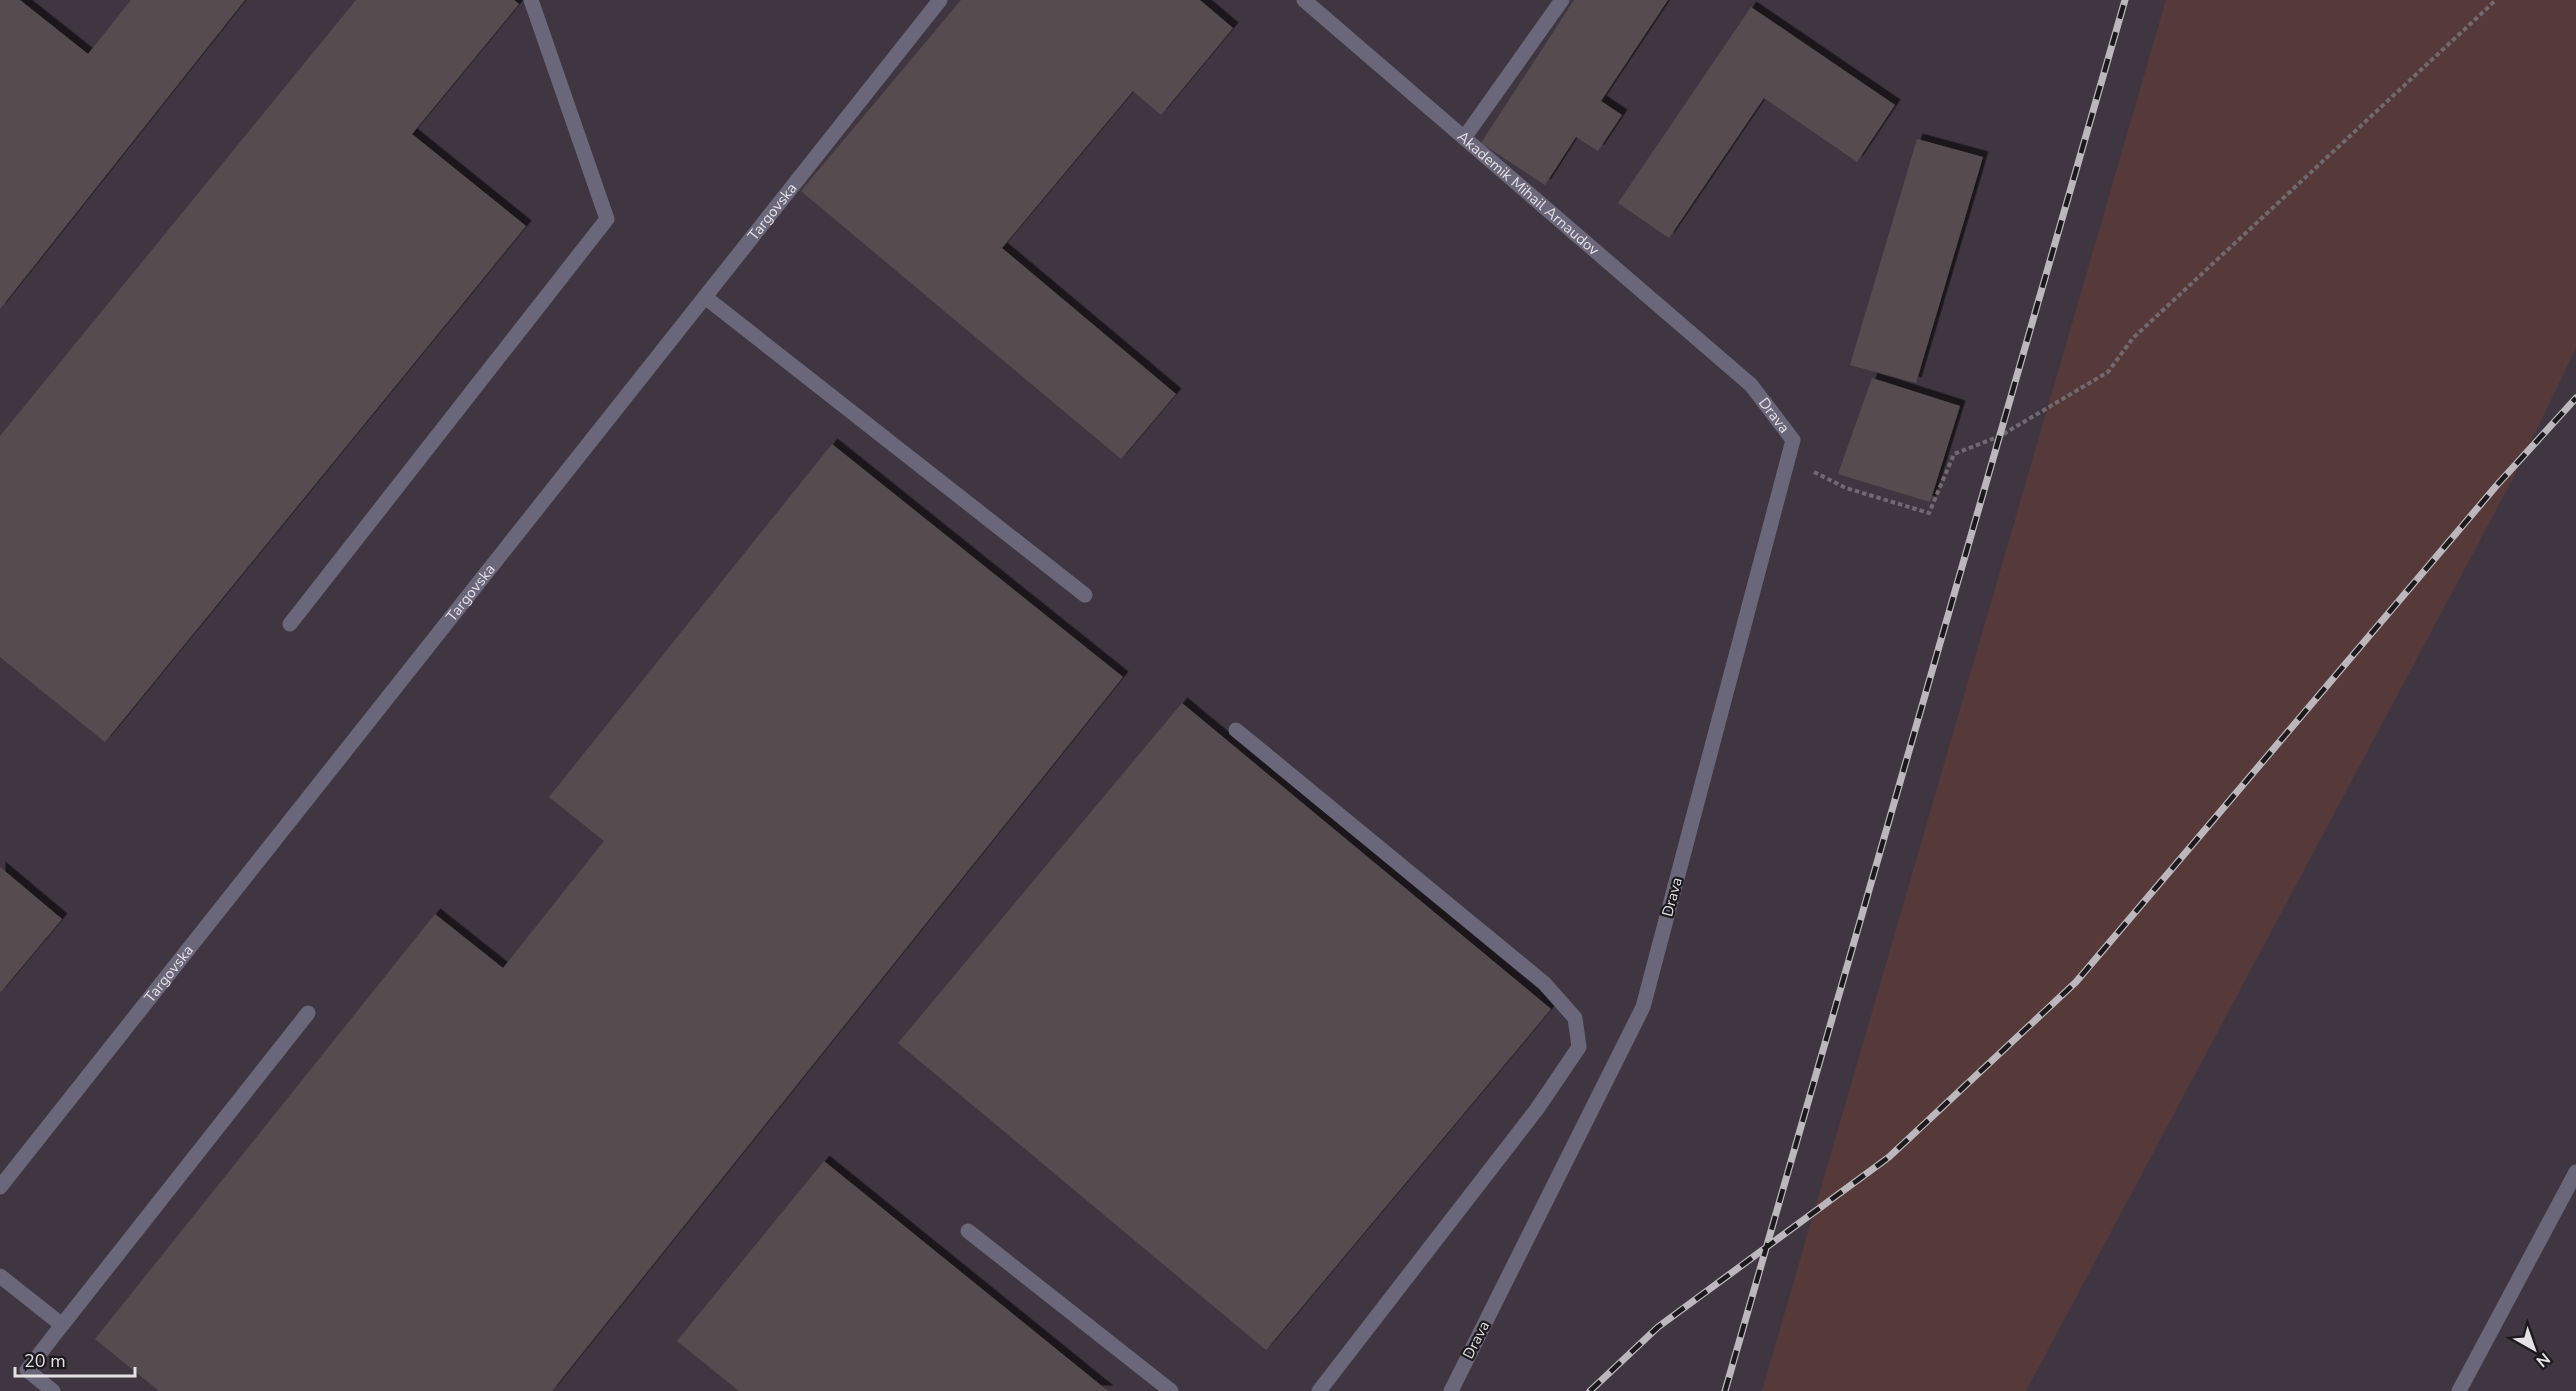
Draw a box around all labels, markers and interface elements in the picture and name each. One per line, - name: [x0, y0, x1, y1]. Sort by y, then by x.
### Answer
- street label: Akademik Mihail Arnaudov: [1453, 126, 1604, 260]
- street label: Targovska: [743, 179, 801, 245]
- street label: Drava: [1754, 393, 1794, 437]
- street label: Targovska: [442, 560, 500, 626]
- street label: Drava: [1657, 875, 1687, 919]
- street label: Targovska: [140, 941, 198, 1007]
- street label: Drava: [1458, 1318, 1494, 1362]
- north arrow: [2504, 1319, 2564, 1379]
- scale bar: [15, 1340, 135, 1378]
- text: N: [2531, 1347, 2555, 1372]
- text: 20 m: [24, 1349, 66, 1373]

